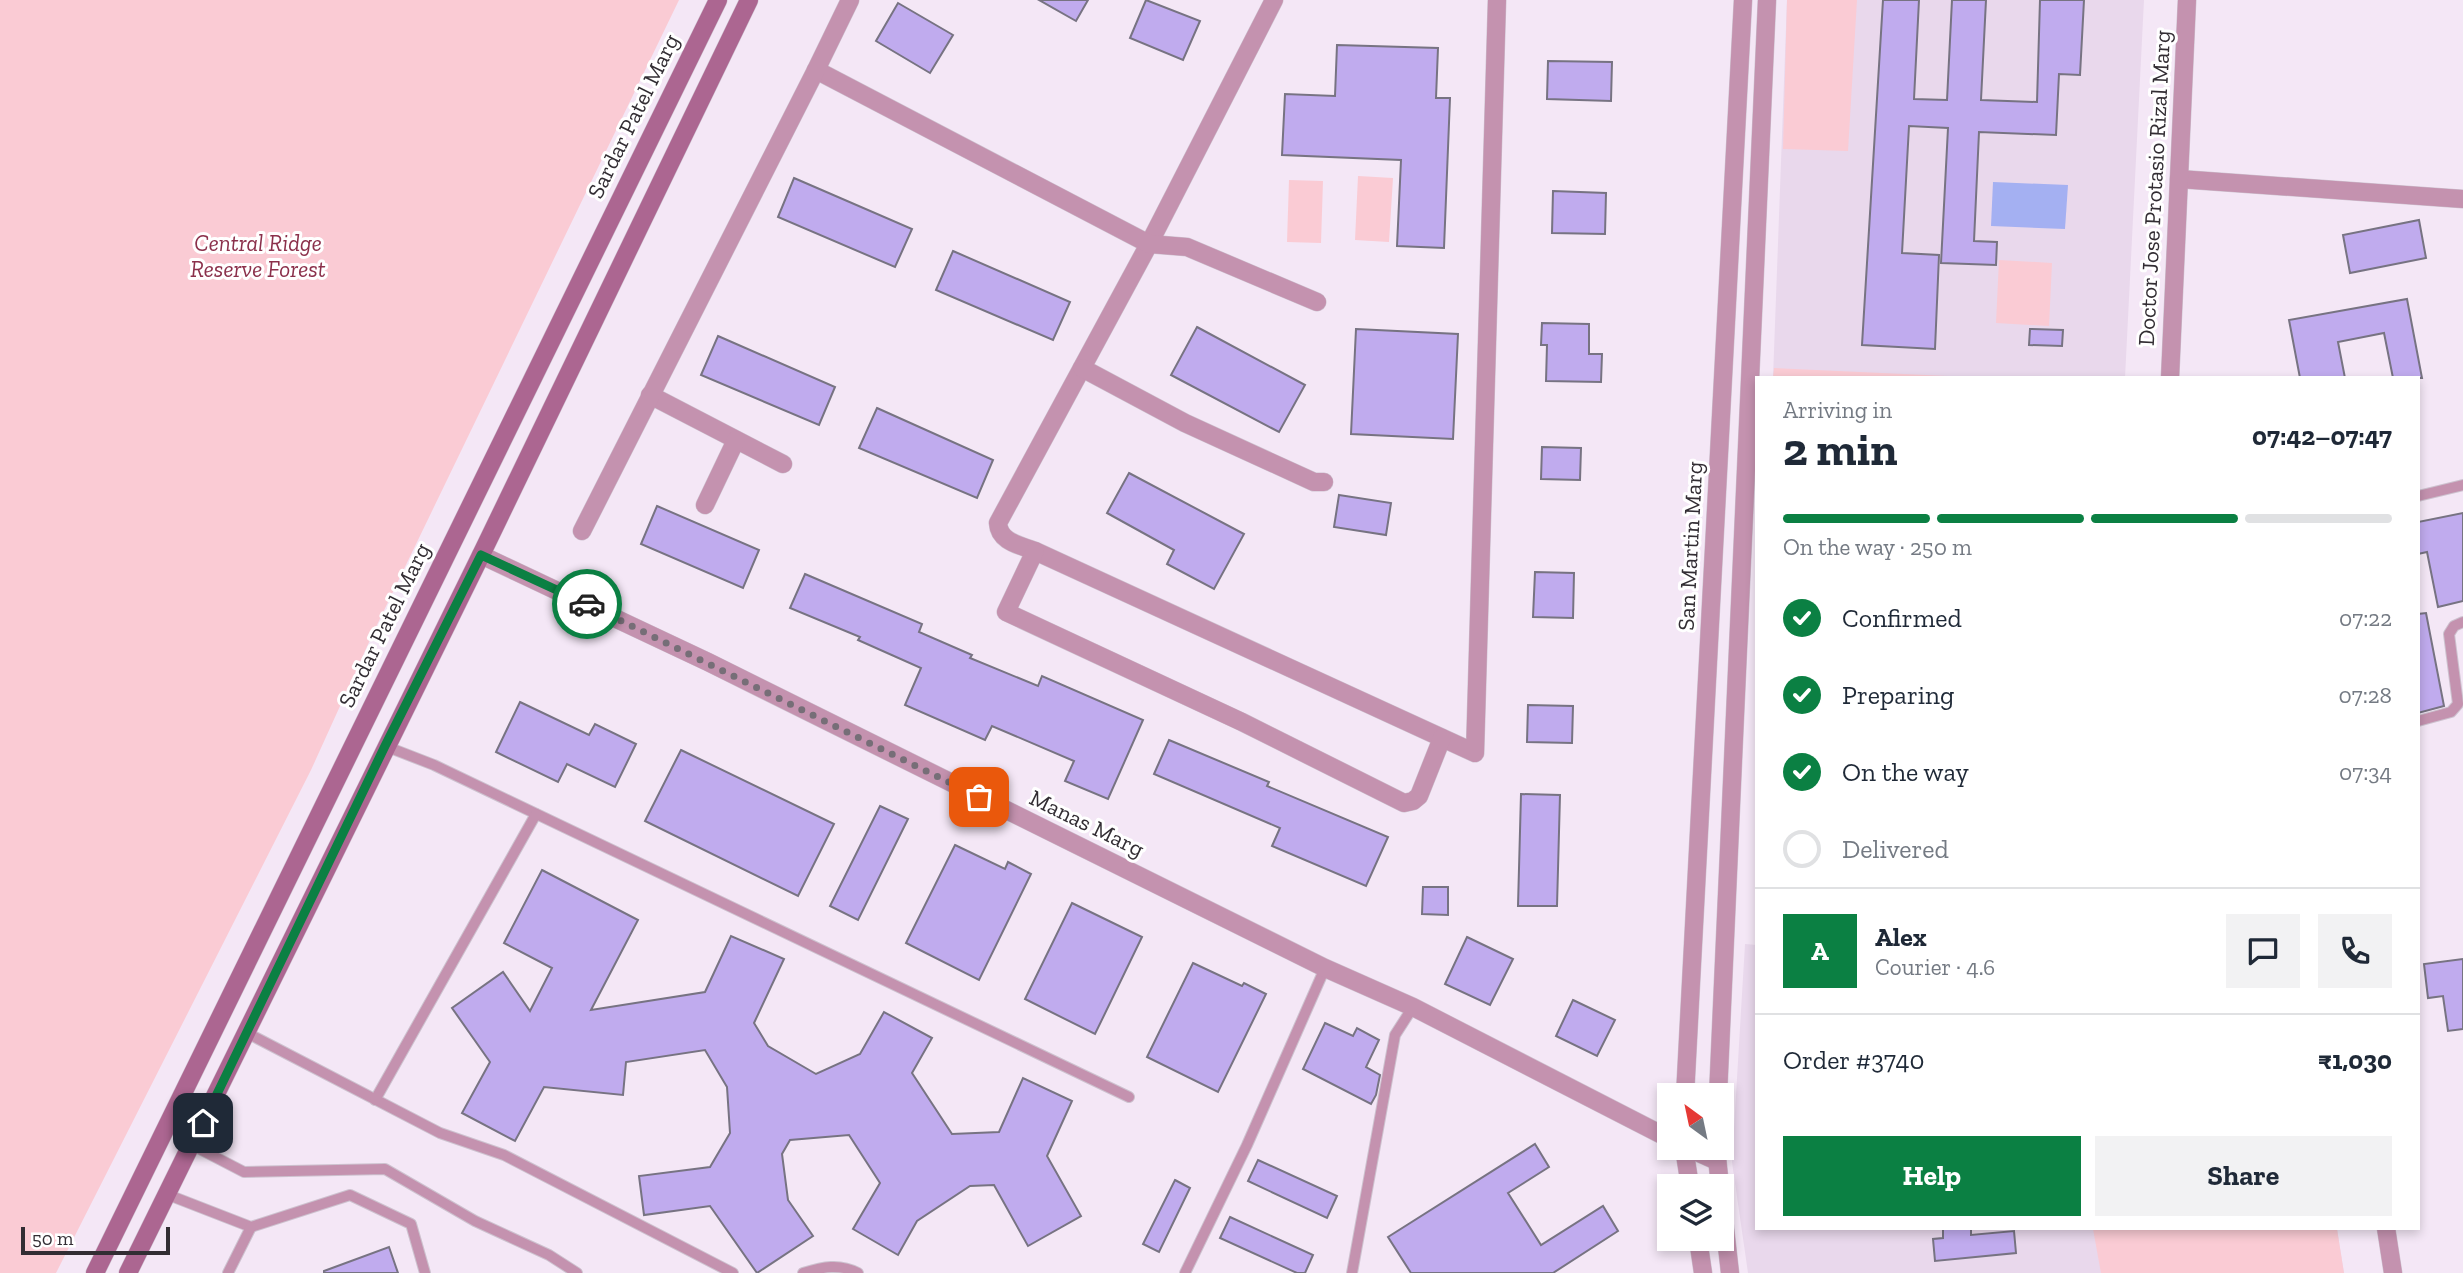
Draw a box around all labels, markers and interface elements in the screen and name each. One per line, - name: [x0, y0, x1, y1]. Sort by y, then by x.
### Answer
- street label: Sardar Patel Marg: [581, 29, 685, 203]
- street label: Doctor Jose Protasio Rizal Marg: [2132, 29, 2176, 346]
- park label: Central Ridge Reserve Forest: [190, 229, 326, 283]
- text: Arriving in: [1783, 396, 1892, 424]
- text: 07:42–07:47: [2252, 420, 2392, 452]
- text: 2 min: [1783, 422, 1898, 477]
- street label: San Martin Marg: [1672, 460, 1708, 631]
- text: On the way · 250 m: [1783, 533, 1972, 561]
- street label: Sardar Patel Marg: [332, 538, 436, 712]
- courier: [552, 569, 622, 639]
- icon: car: [568, 585, 606, 623]
- icon: check: [1783, 599, 1821, 637]
- text: Confirmed: [1842, 602, 1962, 634]
- text: 07:22: [2339, 604, 2392, 632]
- icon: check: [1783, 676, 1821, 714]
- text: Preparing: [1842, 679, 1954, 711]
- text: 07:28: [2339, 681, 2392, 709]
- icon: check: [1783, 753, 1821, 791]
- text: On the way: [1842, 756, 1969, 788]
- text: 07:34: [2339, 758, 2392, 786]
- pin: [949, 767, 1009, 827]
- icon: bag: [960, 778, 998, 816]
- street label: Manas Marg: [1025, 783, 1149, 863]
- text: Delivered: [1842, 833, 1949, 865]
- button: chat: [2226, 914, 2300, 988]
- button: phone: [2318, 914, 2392, 988]
- text: Alex: [1875, 921, 1927, 953]
- text: A: [1811, 935, 1829, 967]
- text: Courier · 4.6: [1875, 953, 1995, 981]
- text: Order #3740: [1783, 1044, 1924, 1076]
- text: ₹1,030: [2318, 1044, 2392, 1076]
- north arrow: [1657, 1083, 1734, 1160]
- map controls: [1657, 1083, 1734, 1251]
- pin: [173, 1093, 233, 1153]
- icon: home: [184, 1104, 222, 1142]
- button: Help: [1783, 1136, 2081, 1216]
- button: Share: [2095, 1136, 2392, 1216]
- button: layers: [1657, 1174, 1734, 1251]
- scale bar: [21, 1224, 170, 1256]
- text: 50 m: [32, 1227, 73, 1250]

